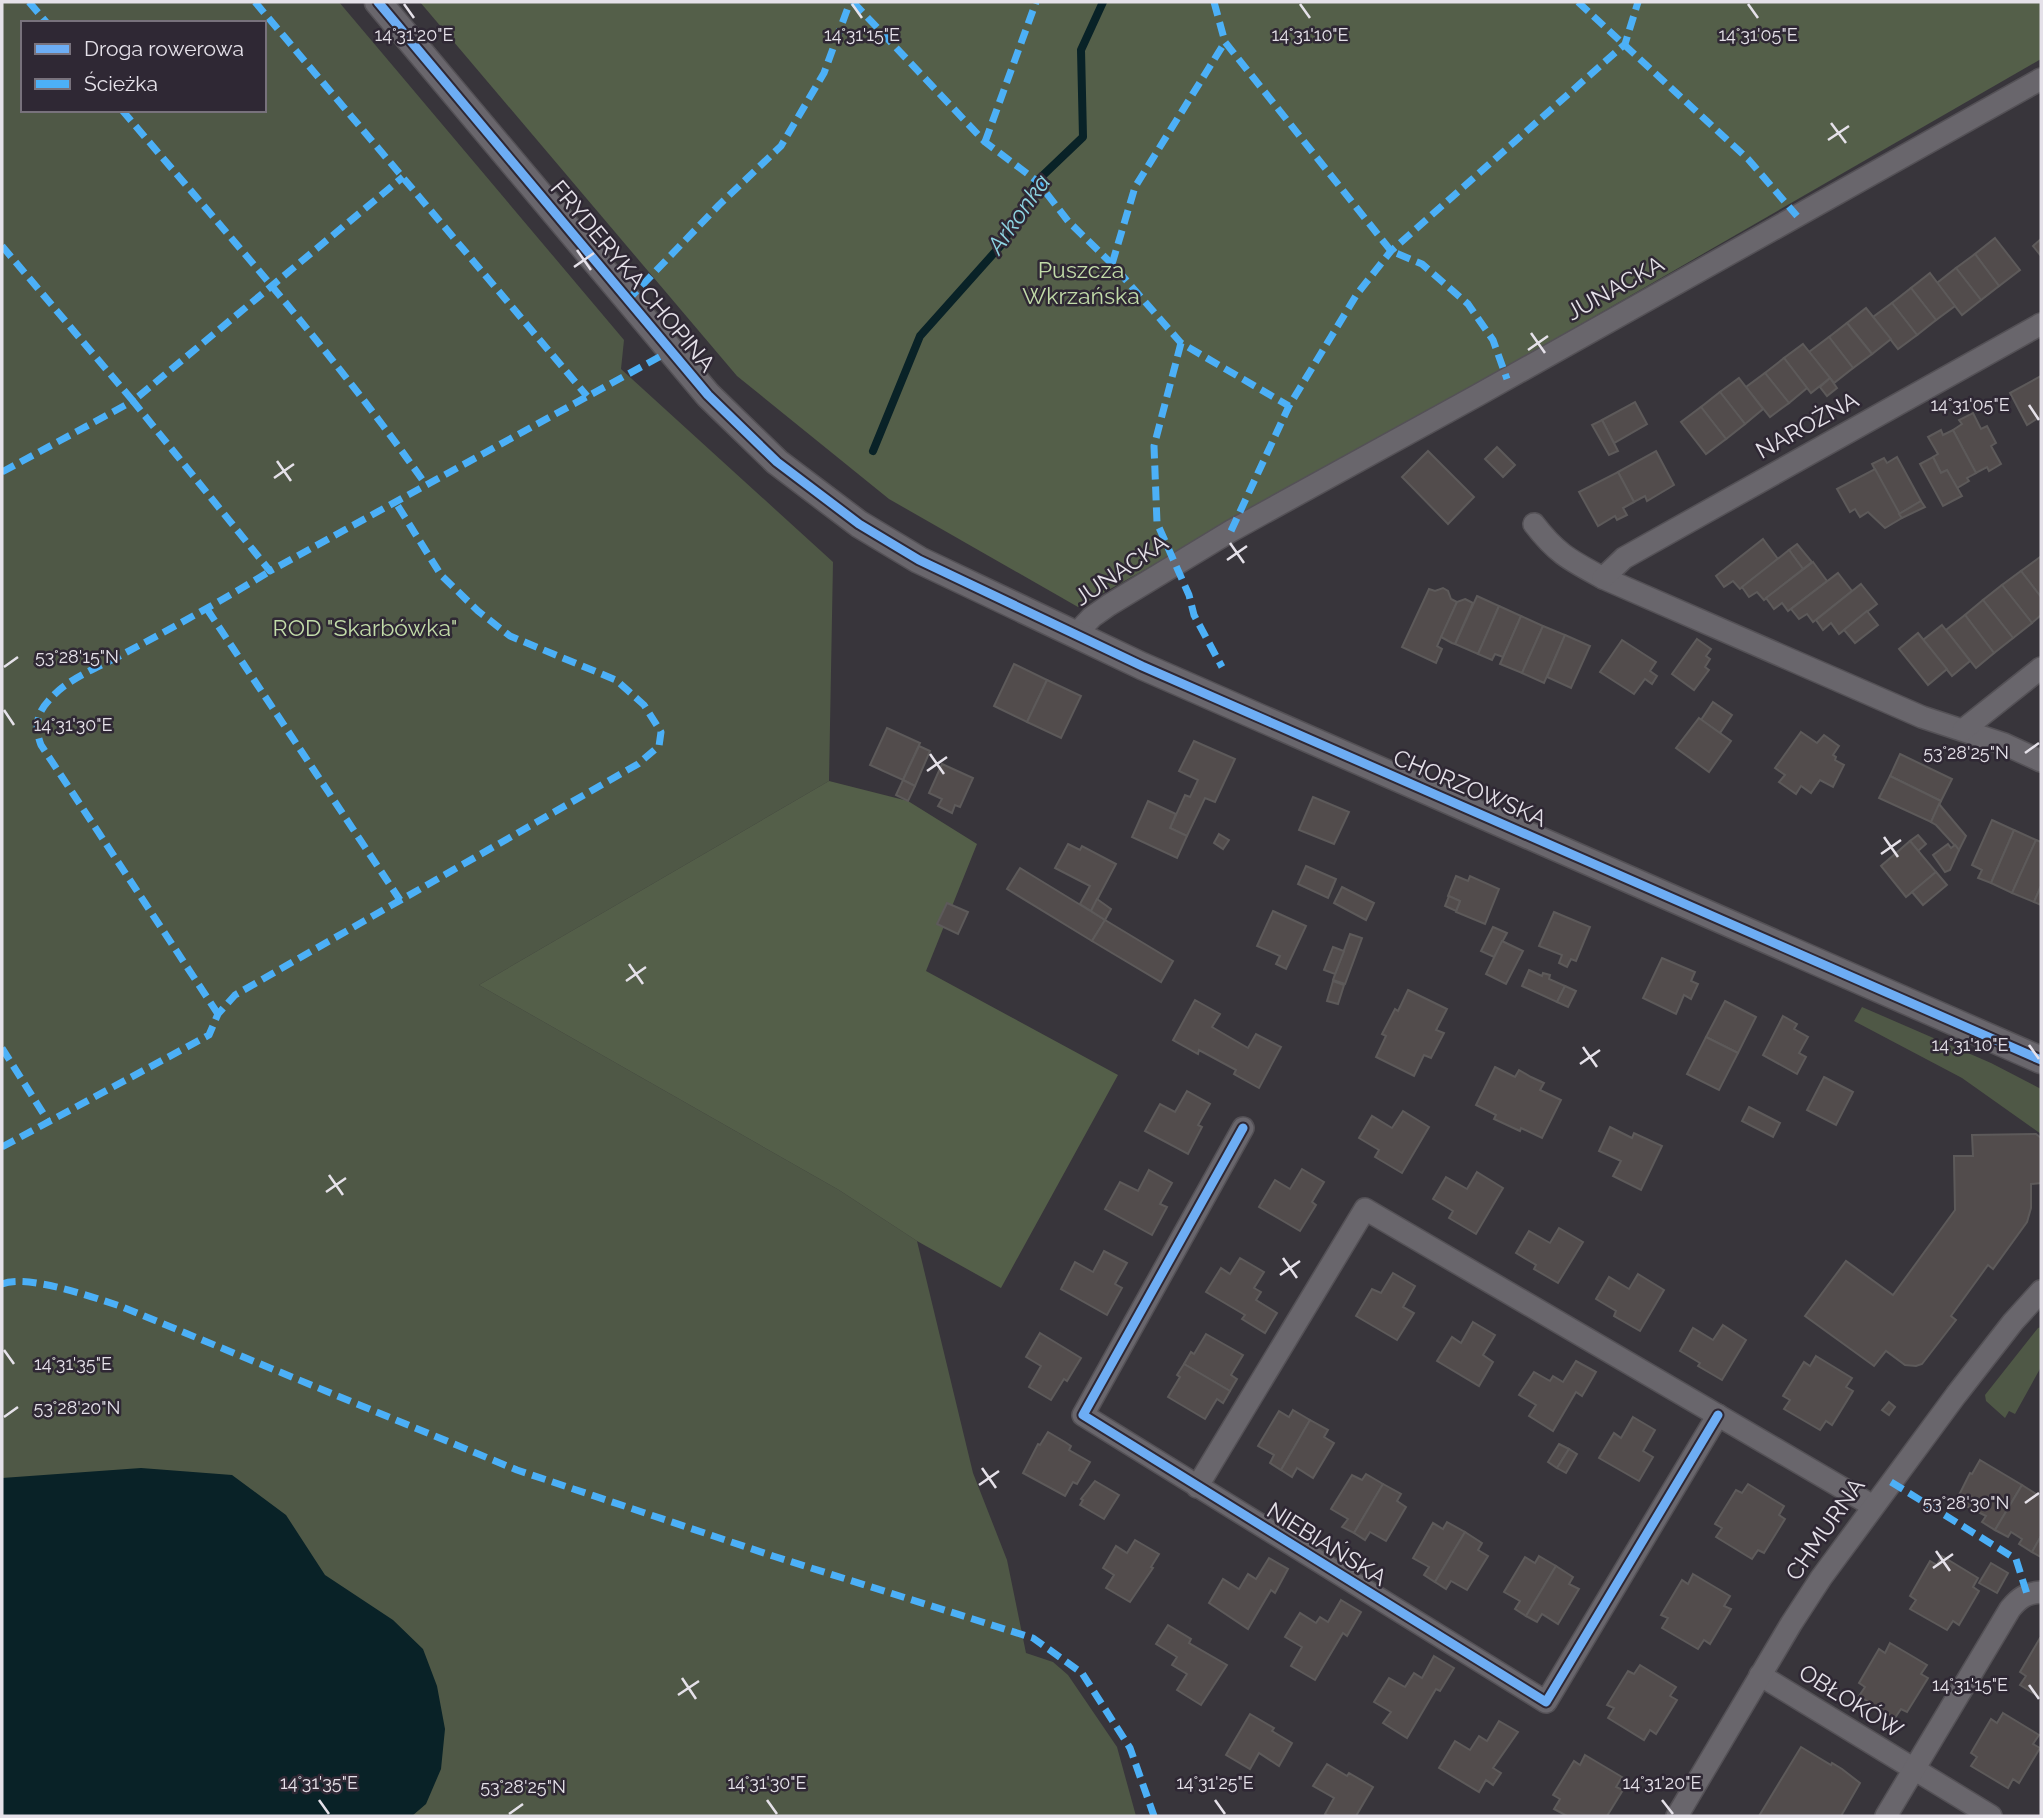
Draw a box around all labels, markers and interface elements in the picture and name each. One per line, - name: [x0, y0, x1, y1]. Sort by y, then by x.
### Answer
- legend: [21, 21, 266, 112]
- text: 14°31'20"E: [375, 24, 453, 45]
- text: 14°31'15"E: [824, 24, 900, 45]
- text: 14°31'10"E: [1271, 24, 1349, 45]
- text: 14°31'05"E: [1718, 24, 1798, 45]
- text: Droga rowerowa: [84, 36, 244, 61]
- text: Ścieżka: [84, 71, 158, 96]
- water label: Arkonka: [980, 168, 1057, 261]
- street label: FRYDERYKA CHOPINA: [545, 175, 722, 377]
- street label: JUNACKA: [1561, 250, 1669, 325]
- park label: Puszcza Wkrzańska: [1022, 256, 1140, 309]
- street label: NAROŻNA: [1751, 385, 1863, 464]
- text: 14°31'05"E: [1930, 394, 2010, 415]
- street label: JUNACKA: [1069, 528, 1173, 611]
- park label: ROD "Skarbówka": [273, 614, 457, 641]
- text: 53°28'15"N: [35, 646, 119, 667]
- text: 14°31'30"E: [34, 714, 113, 735]
- text: 53°28'25"N: [1923, 742, 2009, 763]
- street label: CHORZOWSKA: [1390, 743, 1551, 832]
- text: 14°31'10"E: [1931, 1034, 2009, 1055]
- text: 14°31'35"E: [34, 1353, 112, 1374]
- text: 53°28'20"N: [34, 1397, 120, 1418]
- street label: CHMURNA: [1780, 1472, 1870, 1585]
- text: 53°28'30"N: [1923, 1492, 2009, 1513]
- street label: NIEBIAŃSKA: [1262, 1496, 1393, 1591]
- street label: OBŁOKÓW: [1794, 1658, 1908, 1743]
- text: 14°31'15"E: [1932, 1674, 2008, 1695]
- text: 14°31'35"E: [280, 1772, 358, 1793]
- text: 14°31'30"E: [728, 1772, 807, 1793]
- text: 14°31'25"E: [1176, 1772, 1254, 1793]
- text: 14°31'20"E: [1623, 1772, 1701, 1793]
- text: 53°28'25"N: [480, 1776, 566, 1797]

